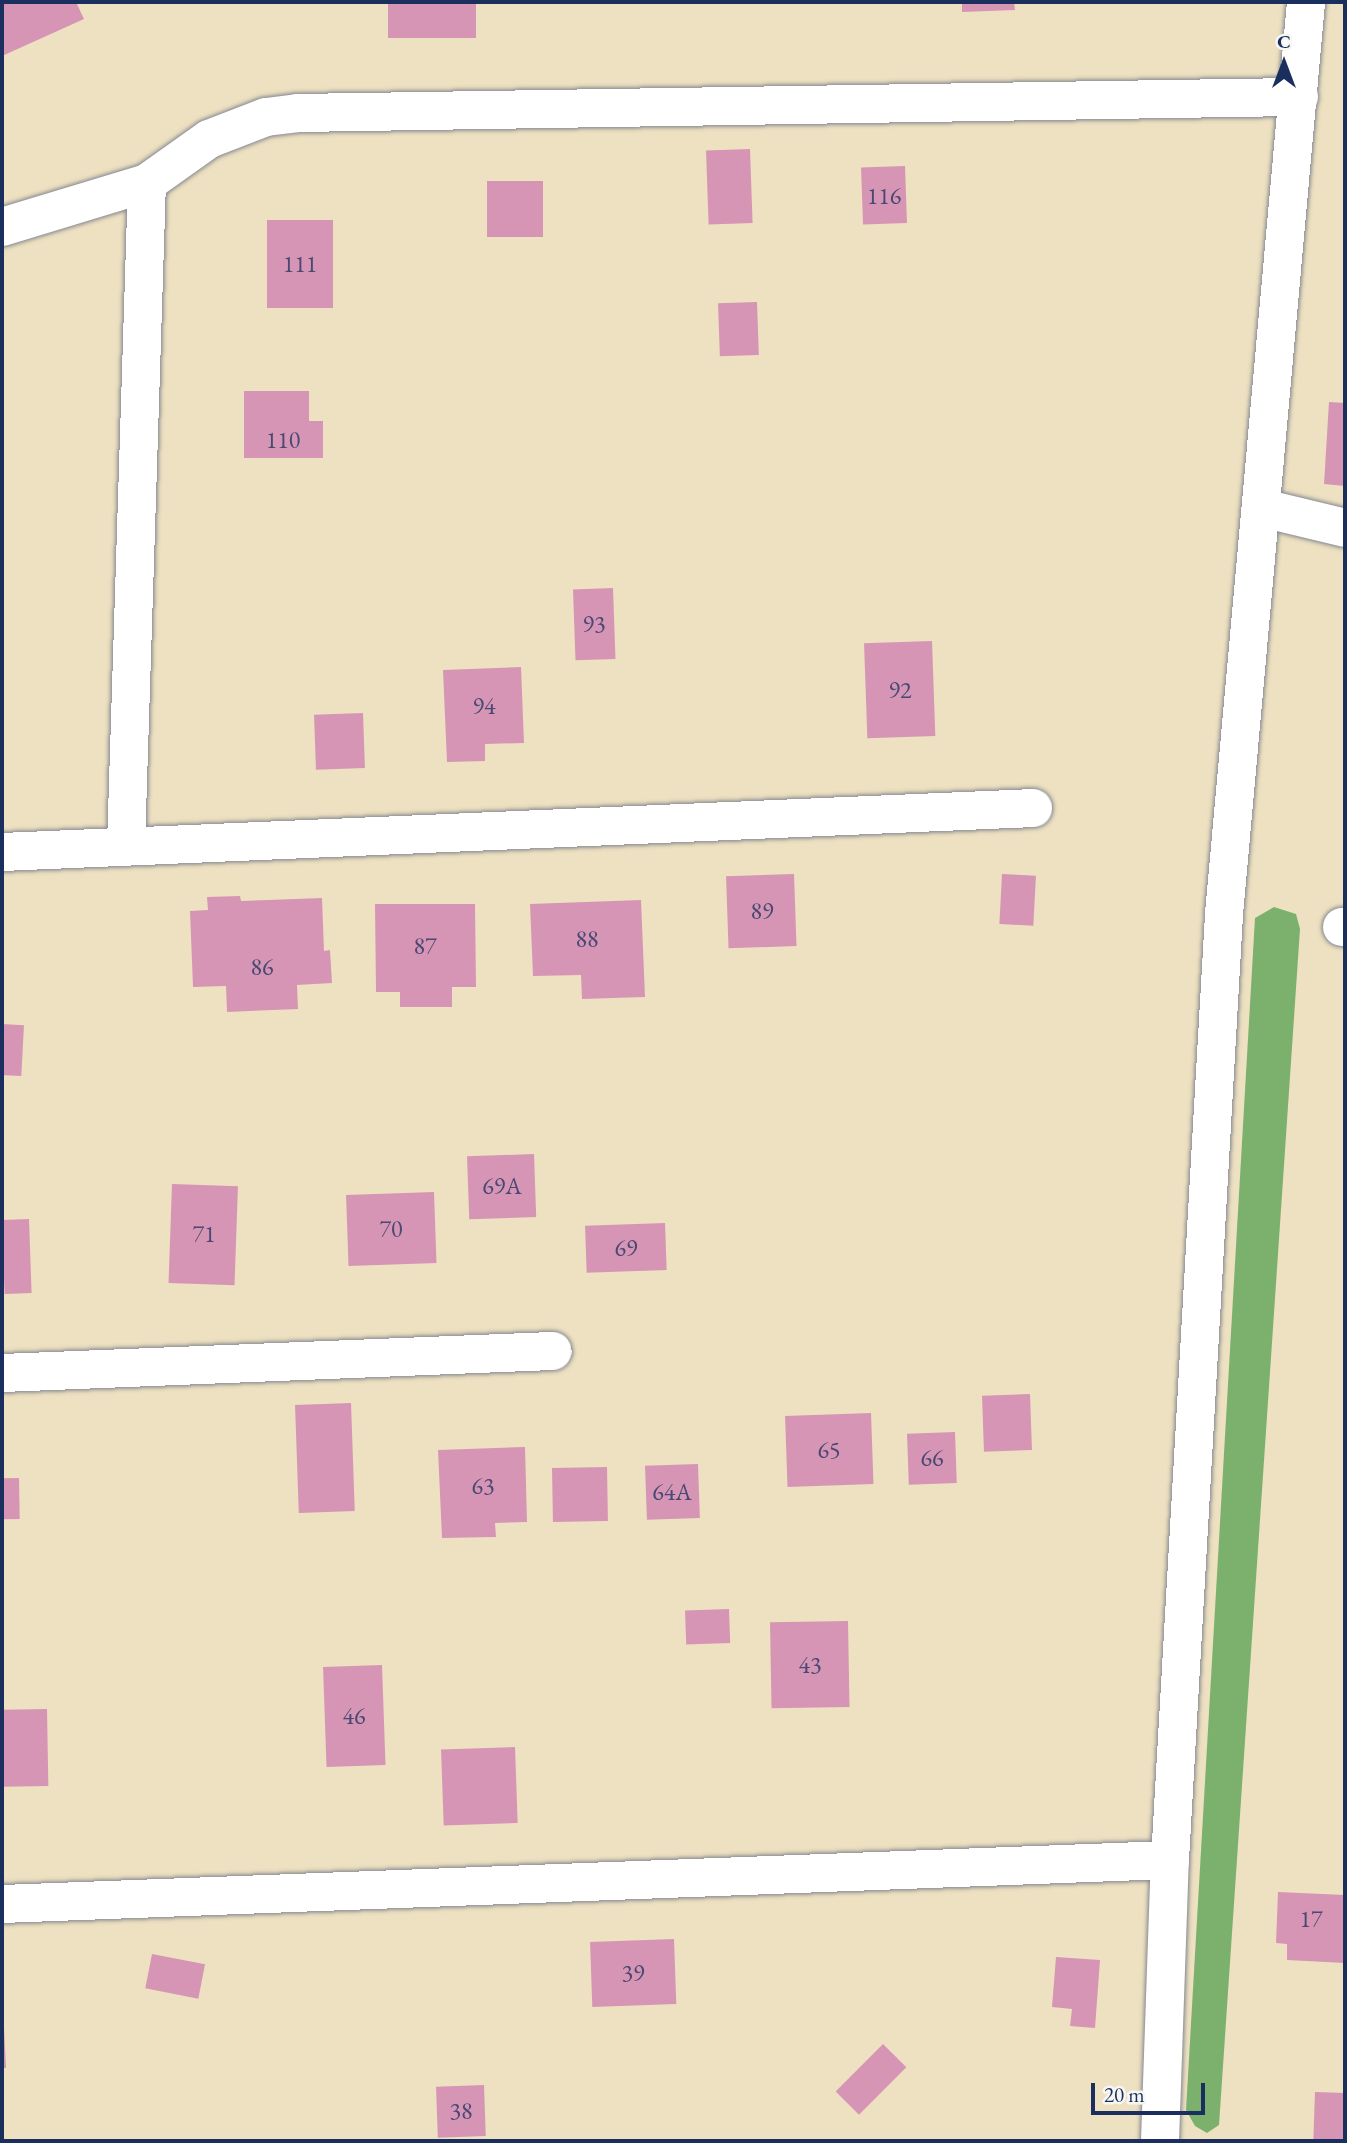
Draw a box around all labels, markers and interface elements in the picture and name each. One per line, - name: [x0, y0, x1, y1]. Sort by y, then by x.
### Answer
- north arrow: [1249, 28, 1319, 98]
- text: С: [1277, 29, 1291, 54]
- house number: 116: [867, 182, 901, 210]
- house number: 111: [283, 250, 317, 278]
- house number: 110: [266, 426, 300, 454]
- house number: 93: [582, 610, 606, 638]
- house number: 92: [888, 676, 912, 704]
- house number: 94: [472, 692, 496, 720]
- house number: 89: [750, 897, 774, 925]
- house number: 88: [575, 925, 599, 953]
- house number: 87: [413, 932, 437, 960]
- house number: 86: [250, 953, 274, 981]
- house number: 69А: [482, 1172, 522, 1200]
- house number: 70: [379, 1215, 403, 1243]
- house number: 71: [192, 1220, 216, 1248]
- house number: 69: [614, 1234, 638, 1262]
- house number: 65: [817, 1436, 841, 1464]
- house number: 66: [920, 1444, 944, 1472]
- house number: 63: [471, 1472, 495, 1500]
- house number: 64А: [652, 1478, 692, 1506]
- house number: 43: [798, 1651, 822, 1679]
- house number: 46: [342, 1702, 366, 1730]
- house number: 17: [1299, 1905, 1323, 1933]
- house number: 39: [621, 1959, 645, 1987]
- scale bar: [1095, 2070, 1209, 2114]
- text: 20 m: [1104, 2081, 1145, 2108]
- house number: 38: [449, 2097, 473, 2125]

